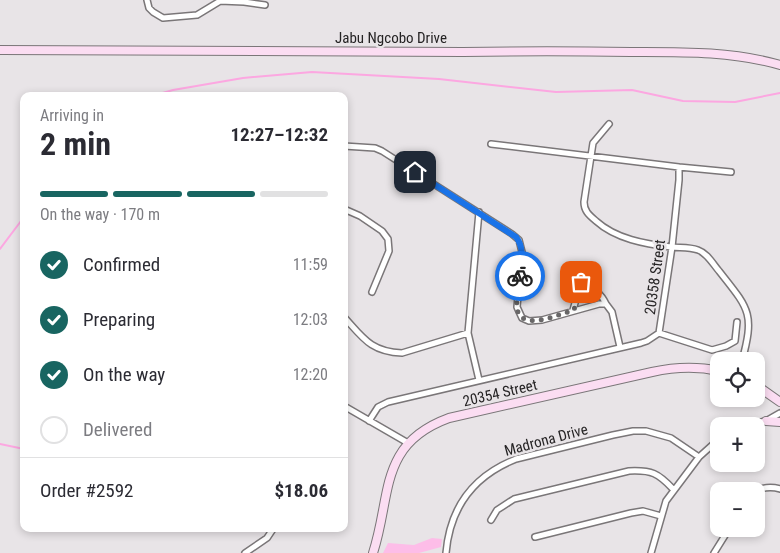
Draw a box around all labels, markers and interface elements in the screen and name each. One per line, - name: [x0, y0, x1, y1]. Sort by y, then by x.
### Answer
- street label: Jabu Ngcobo Drive: [335, 29, 447, 47]
- text: Arriving in: [40, 106, 104, 125]
- text: 12:27–12:32: [230, 123, 328, 146]
- text: 2 min: [40, 125, 111, 163]
- pin: [394, 151, 436, 193]
- icon: home: [401, 158, 429, 186]
- text: On the way · 170 m: [40, 205, 160, 224]
- street label: 20358 Street: [641, 238, 669, 316]
- icon: check: [40, 251, 68, 279]
- courier: [495, 251, 545, 301]
- text: Confirmed: [83, 253, 160, 276]
- text: 11:59: [293, 255, 328, 274]
- pin: [560, 261, 602, 303]
- icon: bike: [506, 262, 534, 290]
- icon: bag: [567, 268, 595, 296]
- icon: check: [40, 306, 68, 334]
- text: Preparing: [83, 308, 155, 331]
- text: 12:03: [293, 310, 328, 329]
- map controls: [710, 352, 765, 537]
- button: locate: [710, 352, 765, 407]
- icon: check: [40, 361, 68, 389]
- text: On the way: [83, 363, 165, 386]
- text: 12:20: [293, 365, 328, 384]
- street label: 20354 Street: [461, 376, 539, 410]
- button: +: [710, 417, 765, 472]
- text: Delivered: [83, 418, 152, 441]
- street label: Madrona Drive: [502, 420, 590, 460]
- text: Order #2592: [40, 479, 133, 502]
- text: $18.06: [274, 479, 328, 502]
- button: −: [710, 482, 765, 537]

